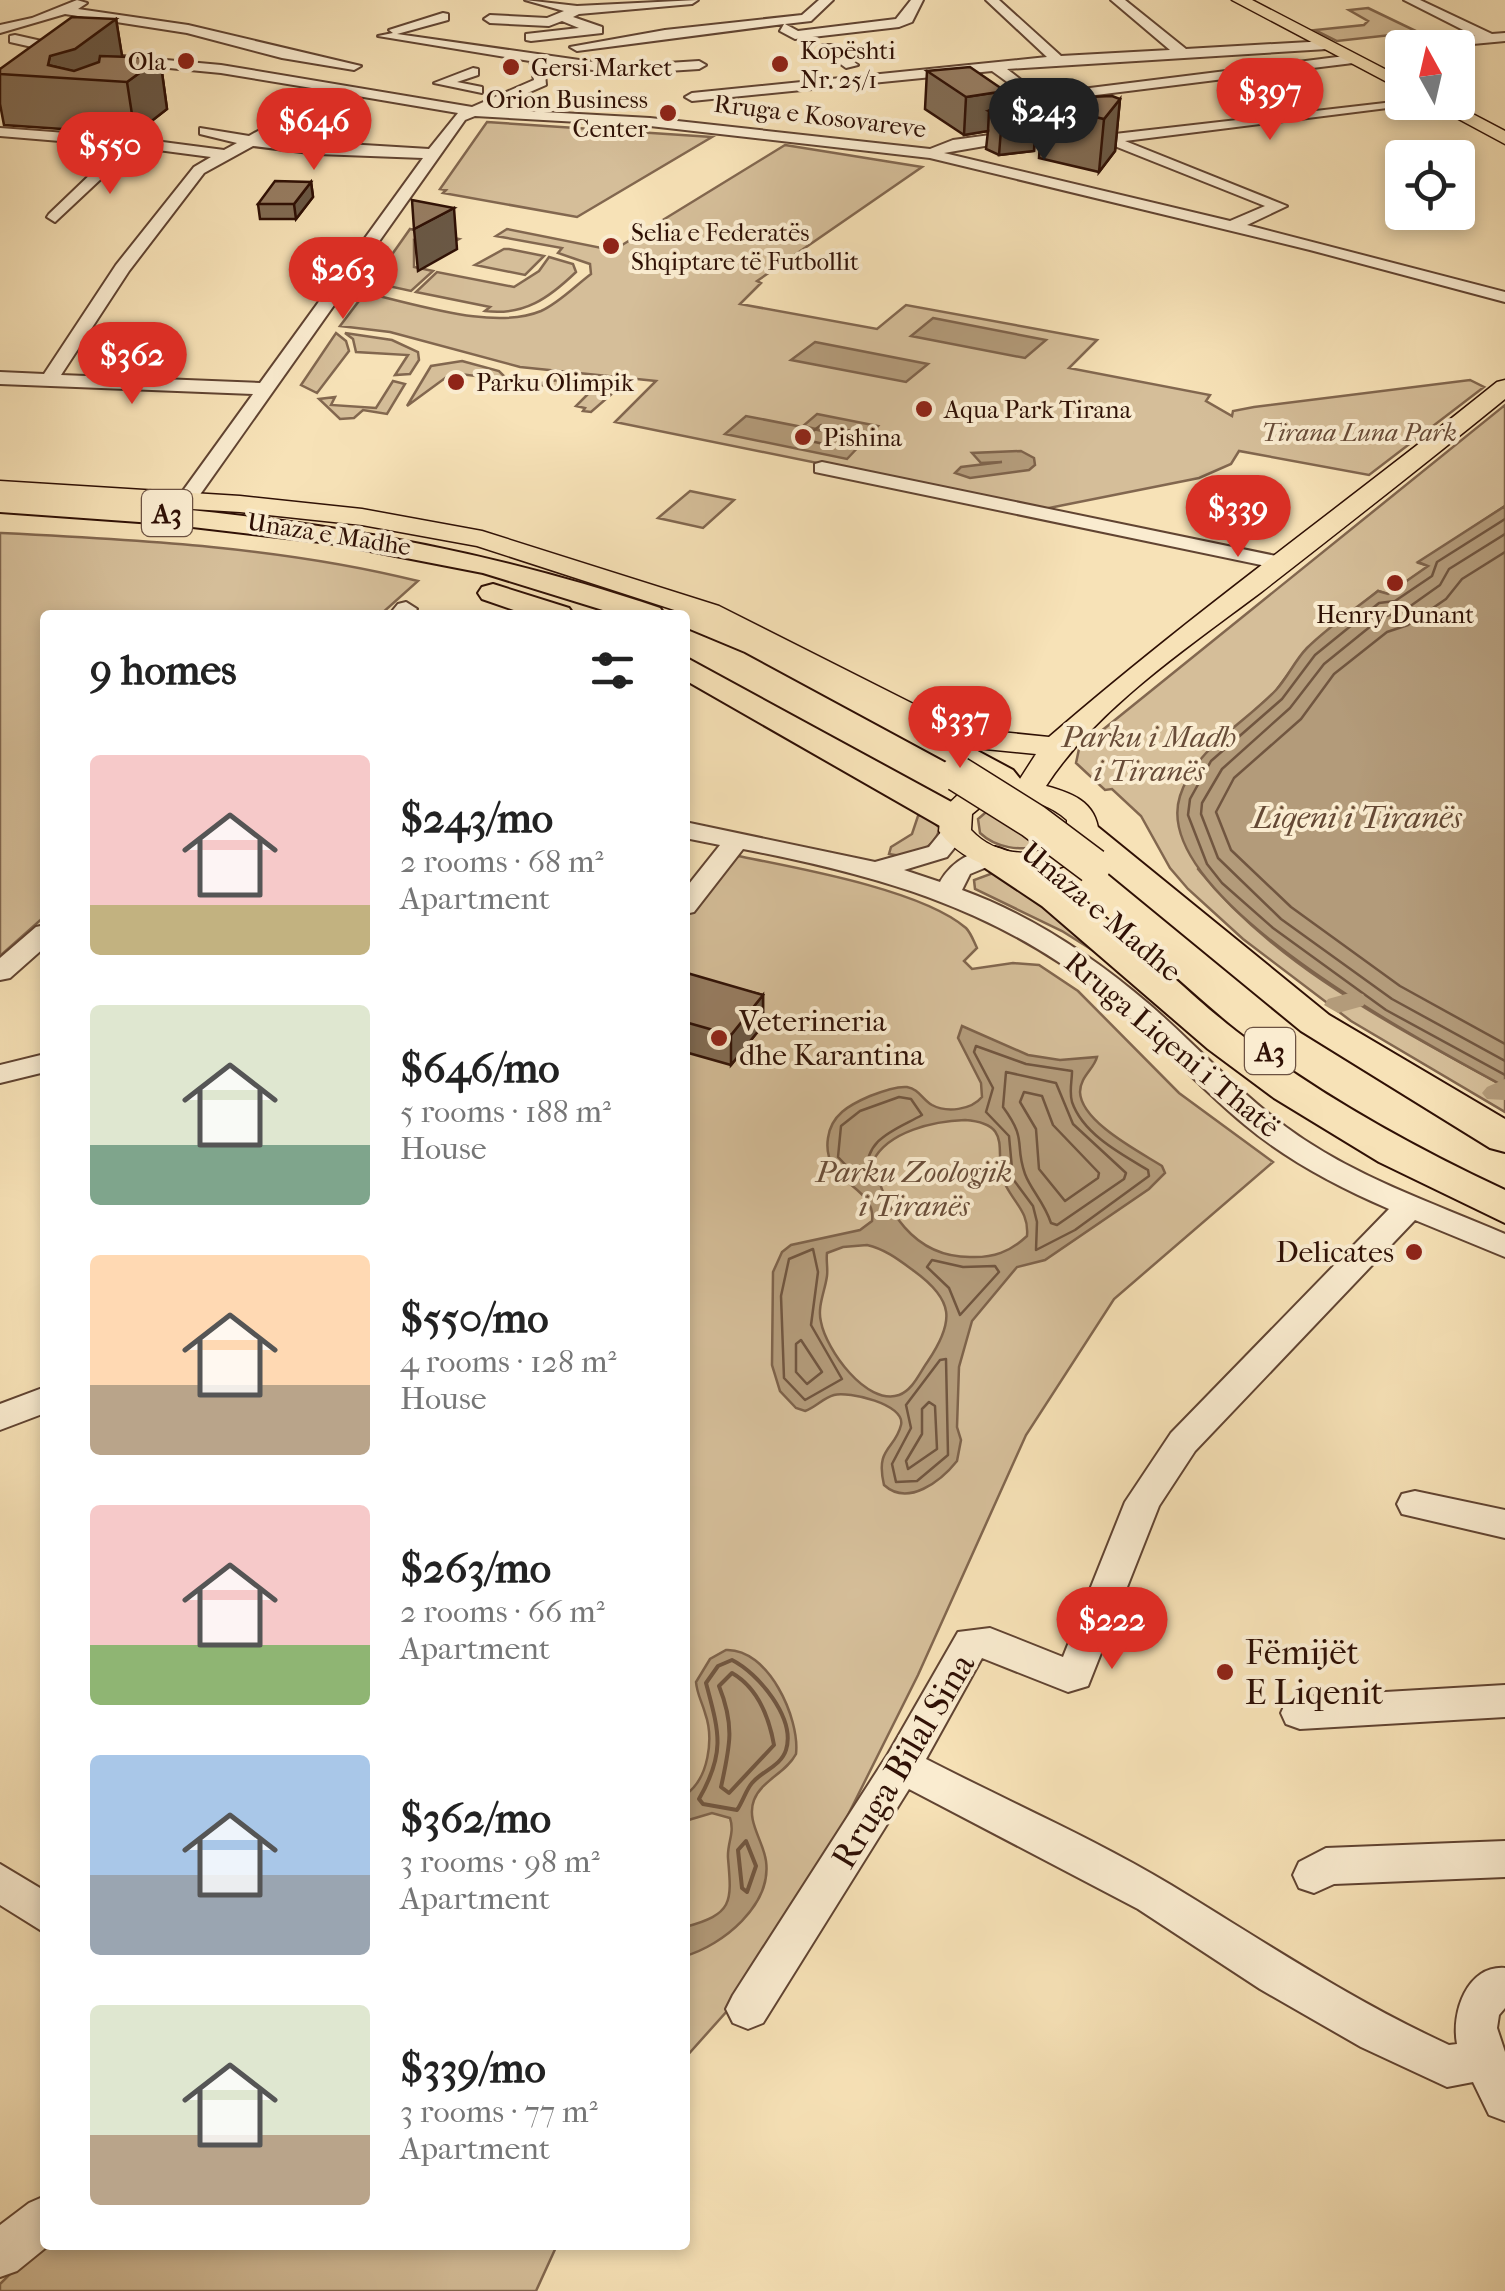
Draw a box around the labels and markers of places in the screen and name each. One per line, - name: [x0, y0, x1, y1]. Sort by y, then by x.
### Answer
- place label: Kopështi Nr. 25/1: [800, 36, 896, 94]
- place label: Ola: [128, 47, 166, 76]
- marker: Ola: [175, 50, 197, 72]
- place label: Gersi Market: [531, 53, 672, 82]
- marker: Kopështi Nr. 25/1: [769, 53, 791, 75]
- marker: Gersi Market: [500, 56, 522, 78]
- pin: $397: [1211, 58, 1329, 143]
- pin: $243: [985, 78, 1103, 163]
- place label: Orion Business Center: [486, 85, 648, 143]
- pin: $646: [255, 88, 373, 173]
- marker: Orion Business Center: [657, 102, 679, 124]
- pin: $550: [51, 112, 169, 197]
- place label: Selia e Federatës Shqiptare të Futbollit: [631, 218, 859, 276]
- marker: Selia e Federatës Shqiptare të Futbollit: [600, 235, 622, 257]
- pin: $263: [284, 237, 402, 322]
- pin: $362: [73, 322, 191, 407]
- place label: Parku Olimpik: [476, 368, 635, 397]
- marker: Parku Olimpik: [445, 371, 467, 393]
- place label: Aqua Park Tirana: [943, 395, 1132, 424]
- marker: Aqua Park Tirana: [913, 398, 935, 420]
- place label: Pishina: [823, 423, 903, 452]
- marker: Pishina: [792, 426, 814, 448]
- pin: $339: [1179, 475, 1297, 560]
- marker: Henry Dunant: [1384, 572, 1406, 594]
- place label: Henry Dunant: [1316, 600, 1474, 629]
- pin: $337: [901, 686, 1019, 771]
- place label: Veterineria dhe Karantina: [738, 1004, 925, 1073]
- marker: Veterineria dhe Karantina: [708, 1027, 730, 1049]
- place label: Delicates: [1276, 1235, 1394, 1270]
- marker: Delicates: [1403, 1241, 1425, 1263]
- pin: $222: [1053, 1587, 1171, 1672]
- place label: Fëmijët E Liqenit: [1245, 1632, 1384, 1713]
- marker: Fëmijët E Liqenit: [1214, 1661, 1236, 1683]

